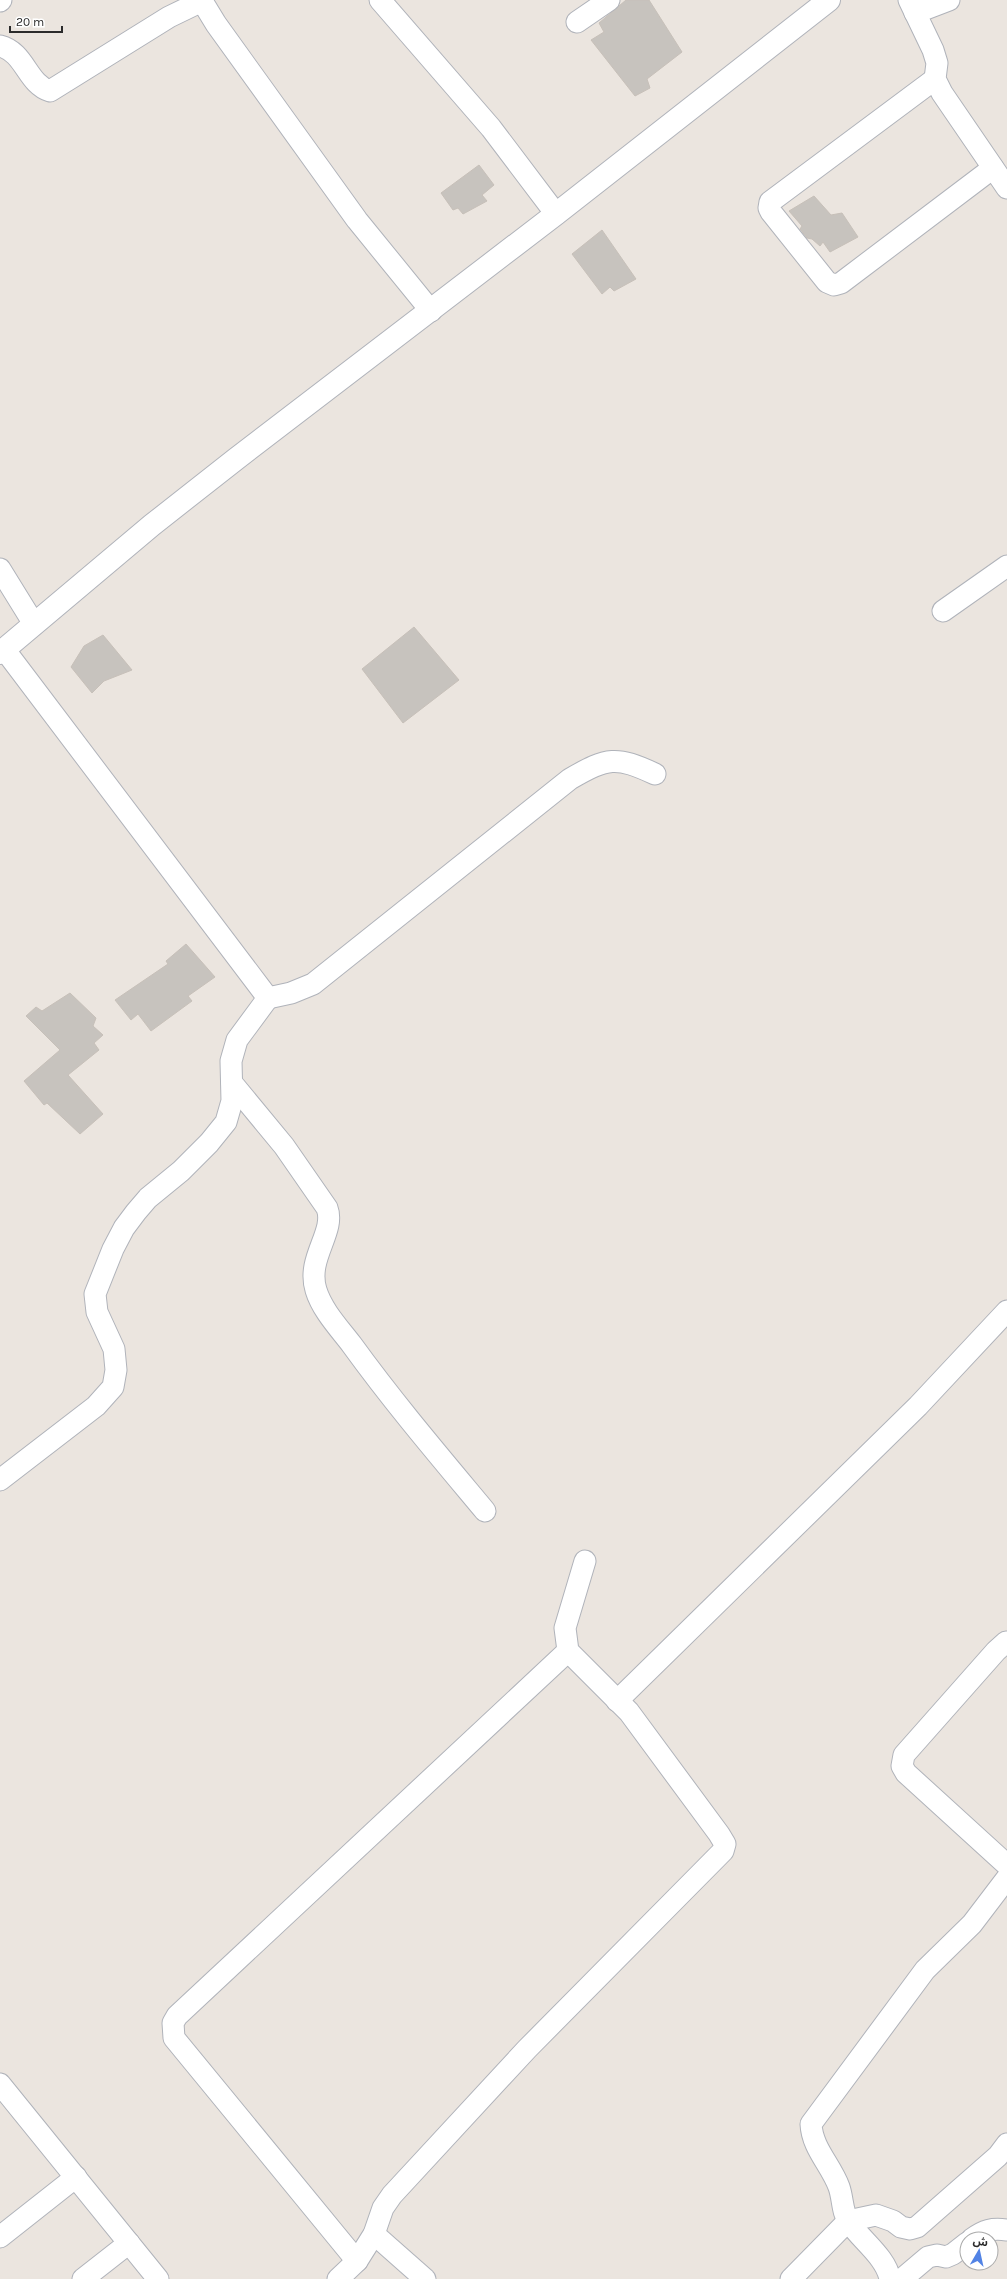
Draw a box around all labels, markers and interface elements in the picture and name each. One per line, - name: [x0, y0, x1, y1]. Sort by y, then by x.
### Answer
- scale bar: [10, 8, 62, 34]
- text: 20 m: [16, 15, 44, 29]
- north arrow: [959, 2231, 999, 2271]
- text: ش: [972, 2234, 989, 2249]

